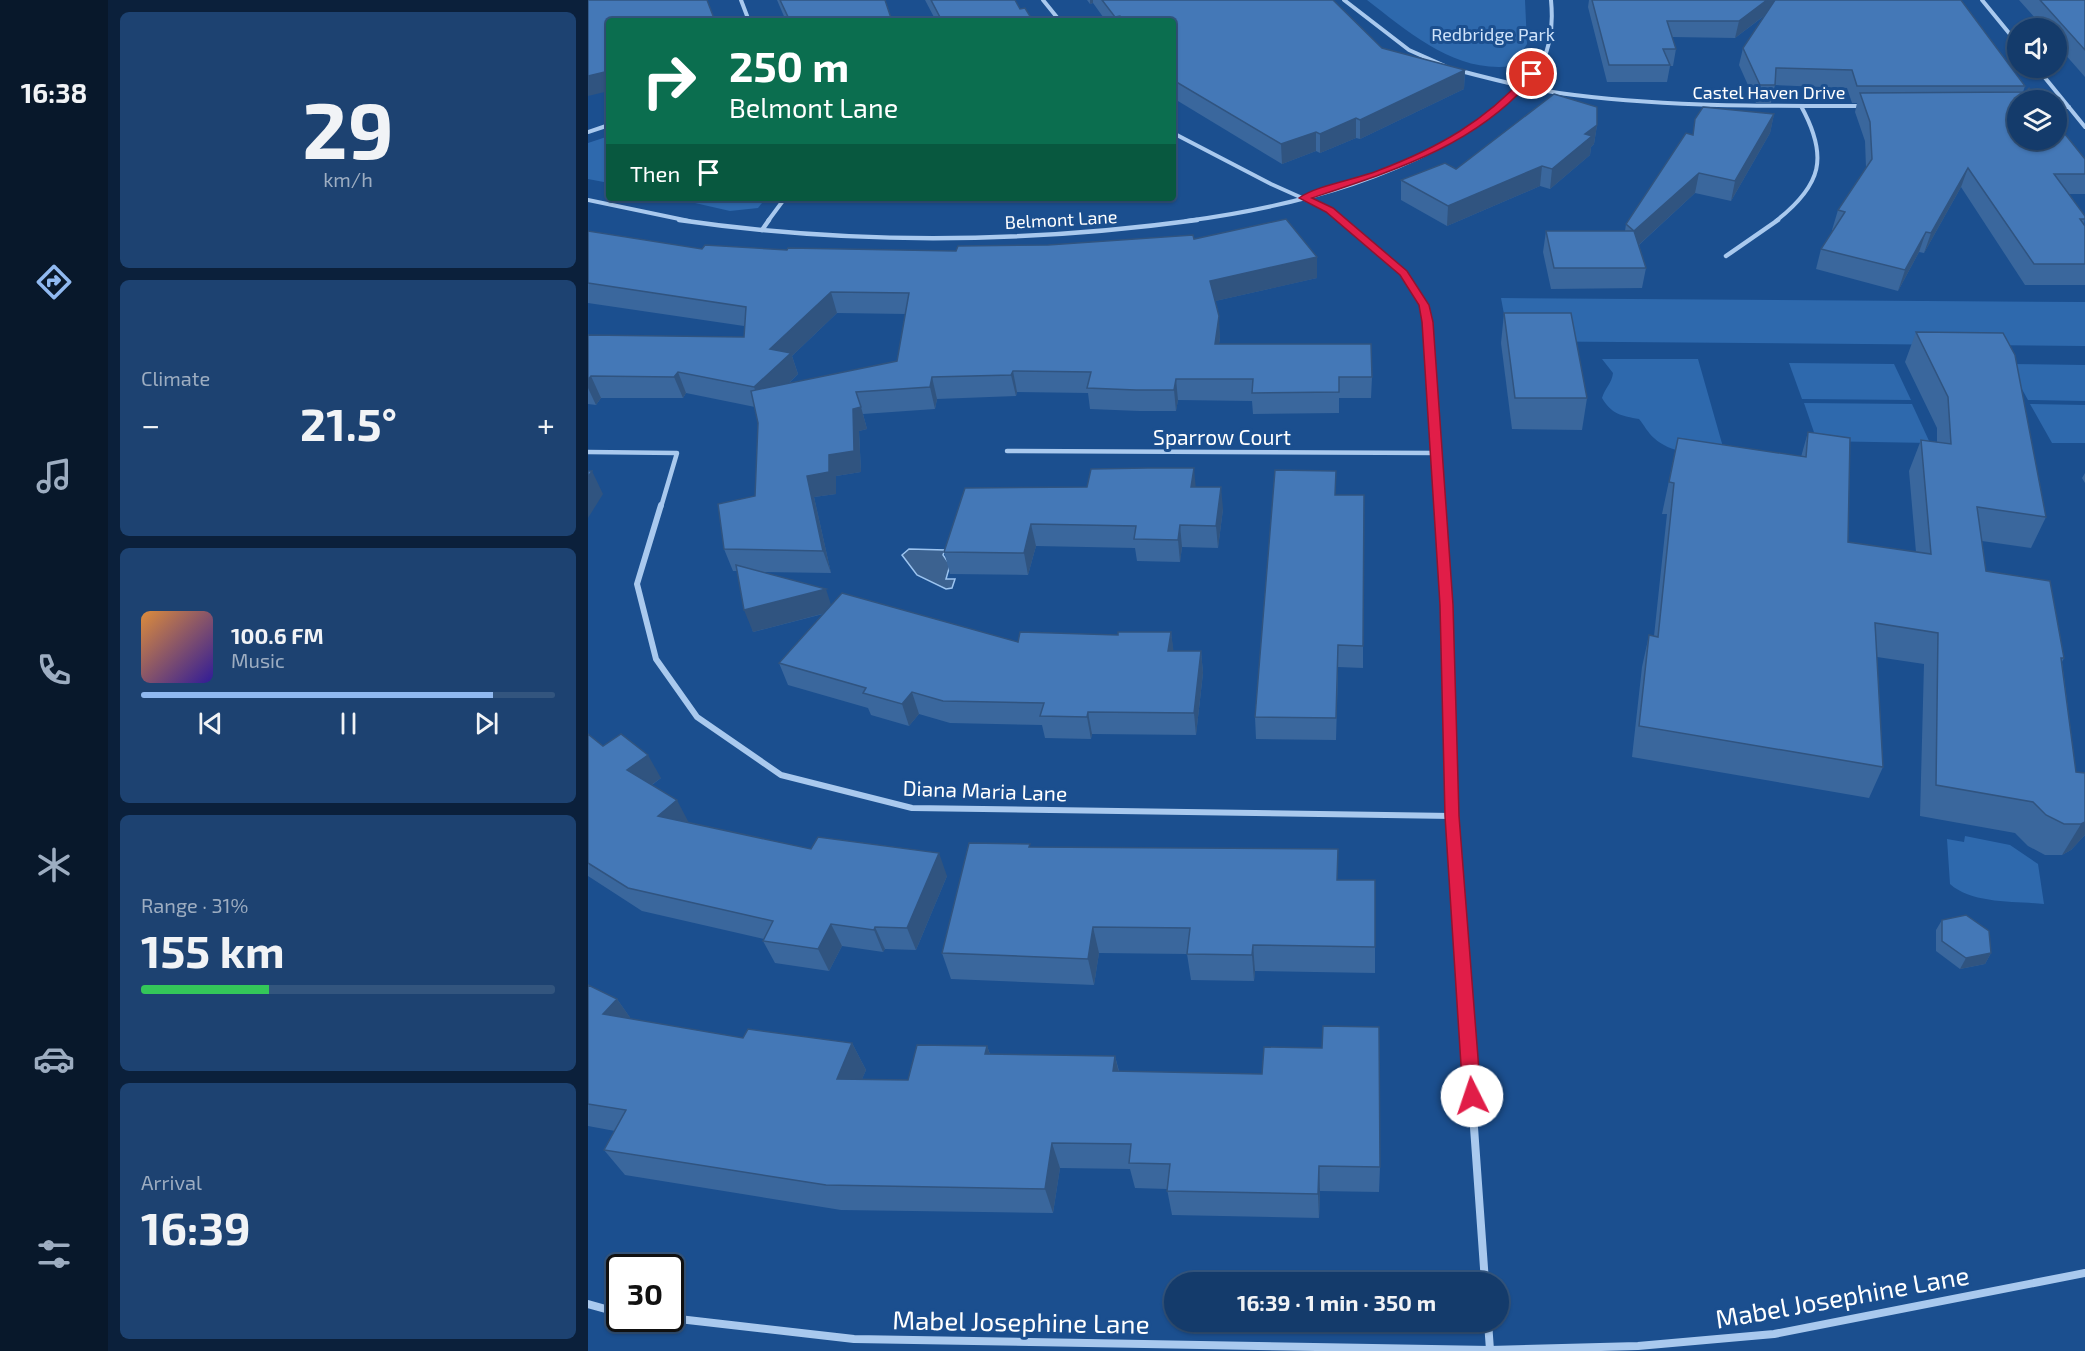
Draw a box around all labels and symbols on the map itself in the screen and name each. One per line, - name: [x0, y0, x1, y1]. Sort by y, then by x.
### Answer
- park label: Redbridge Park: [1431, 23, 1555, 45]
- pin: [1506, 48, 1557, 99]
- street label: Castel Haven Drive: [1693, 81, 1845, 103]
- street label: Belmont Lane: [1004, 205, 1118, 233]
- street label: Sparrow Court: [1153, 424, 1291, 449]
- street label: Diana Maria Lane: [902, 775, 1068, 805]
- position arrow: [1440, 1064, 1504, 1128]
- speed limit sign: 30: [606, 1254, 684, 1332]
- street label: Mabel Josephine Lane: [1713, 1258, 1971, 1334]
- street label: Mabel Josephine Lane: [892, 1303, 1150, 1339]

